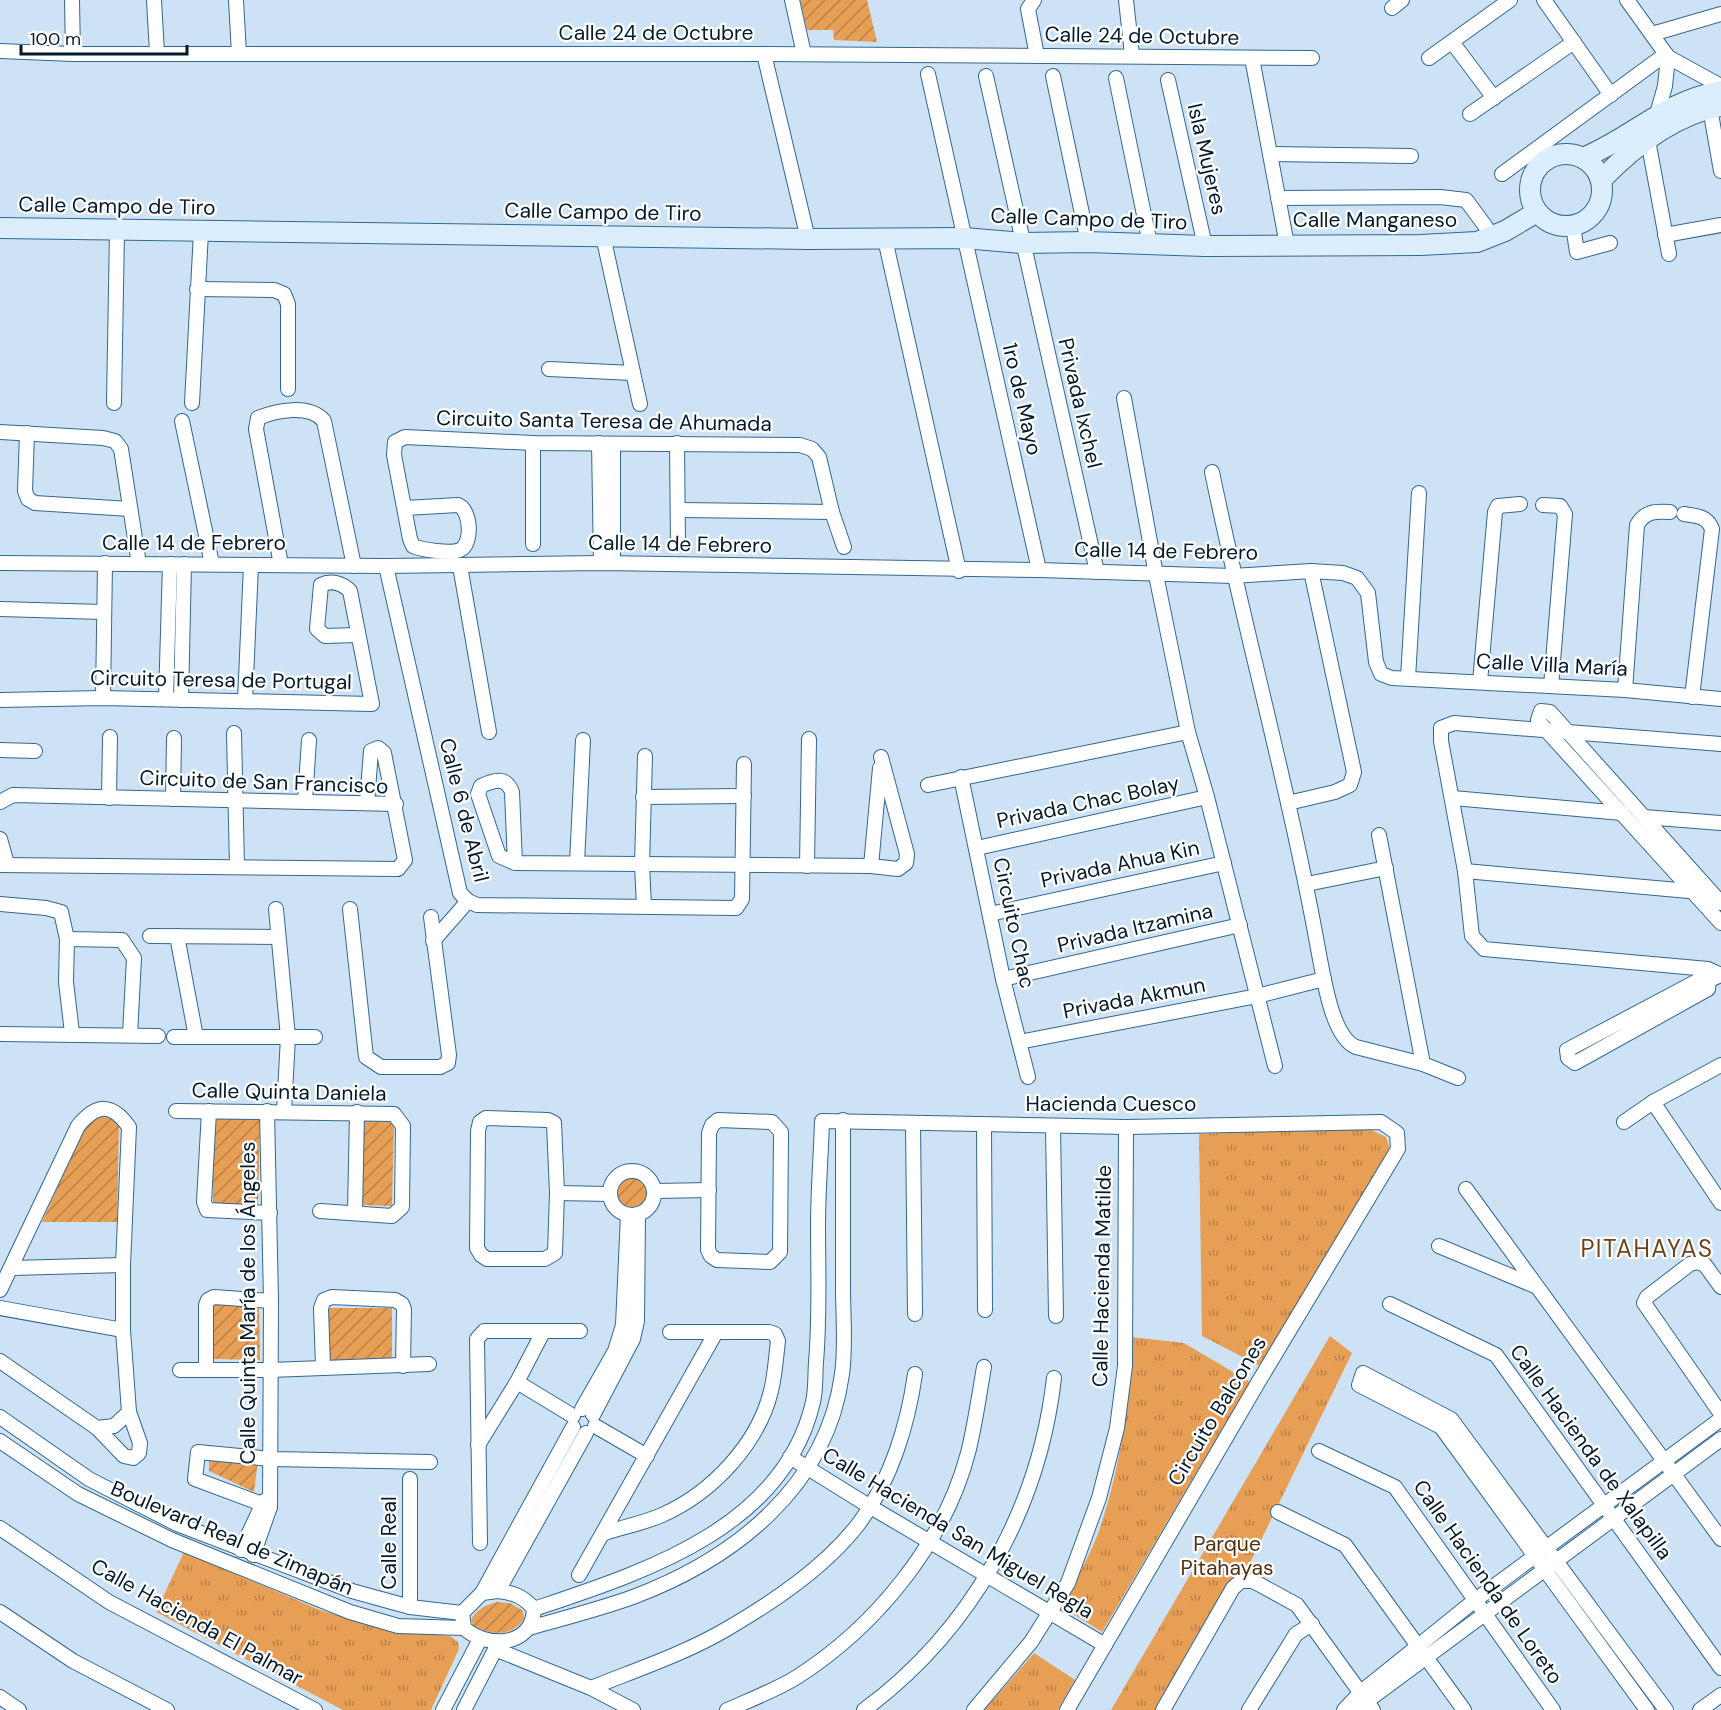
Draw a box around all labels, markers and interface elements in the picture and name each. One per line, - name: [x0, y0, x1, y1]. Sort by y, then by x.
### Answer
- scale bar: [21, 18, 188, 56]
- street label: Calle 24 de Octubre: [559, 19, 753, 47]
- street label: Calle 24 de Octubre: [1044, 20, 1240, 52]
- text: 100 m: [30, 27, 81, 51]
- street label: Isla Mujeres: [1181, 100, 1233, 218]
- street label: Calle Campo de Tiro: [18, 190, 216, 222]
- street label: Calle Campo de Tiro: [504, 196, 702, 228]
- street label: Calle Campo de Tiro: [990, 202, 1188, 236]
- street label: Calle Manganeso: [1293, 206, 1457, 234]
- street label: Privada Ixchel: [1051, 335, 1109, 471]
- street label: 1ro de Mayo: [995, 340, 1049, 458]
- street label: Circuito Santa Teresa de Ahumada: [436, 404, 772, 438]
- street label: Calle 14 de Febrero: [588, 528, 772, 560]
- street label: Calle 14 de Febrero: [102, 529, 286, 557]
- street label: Calle 14 de Febrero: [1074, 535, 1258, 567]
- street label: Calle Villa María: [1475, 647, 1629, 683]
- street label: Circuito Teresa de Portugal: [90, 664, 352, 696]
- street label: Calle 6 de Abril: [433, 735, 495, 885]
- street label: Circuito de San Francisco: [139, 764, 389, 800]
- street label: Privada Chac Bolay: [994, 769, 1182, 835]
- street label: Privada Ahua Kin: [1038, 834, 1202, 894]
- street label: Circuito Chac: [986, 855, 1042, 991]
- street label: Privada Itzamina: [1055, 897, 1215, 959]
- street label: Privada Akmun: [1060, 970, 1208, 1026]
- street label: Calle Quinta Daniela: [191, 1076, 387, 1108]
- street label: Hacienda Cuesco: [1026, 1090, 1196, 1118]
- street label: Calle Quinta María de los Ángeles: [234, 1142, 262, 1464]
- street label: Calle Hacienda Matilde: [1086, 1165, 1118, 1387]
- district label: PITAHAYAS: [1580, 1233, 1714, 1264]
- street label: Circuito Balcones: [1161, 1331, 1273, 1491]
- street label: Calle Hacienda de Xalapilla: [1503, 1339, 1679, 1565]
- street label: Calle Hacienda San Miguel Regla: [817, 1441, 1099, 1625]
- street label: Boulevard Real de Zimapán: [107, 1474, 357, 1602]
- street label: Calle Hacienda de Loreto: [1407, 1474, 1569, 1690]
- street label: Calle Real: [375, 1496, 403, 1590]
- park label: Parque Pitahayas: [1180, 1530, 1274, 1582]
- street label: Calle Hacienda El Palmar: [86, 1552, 308, 1692]

